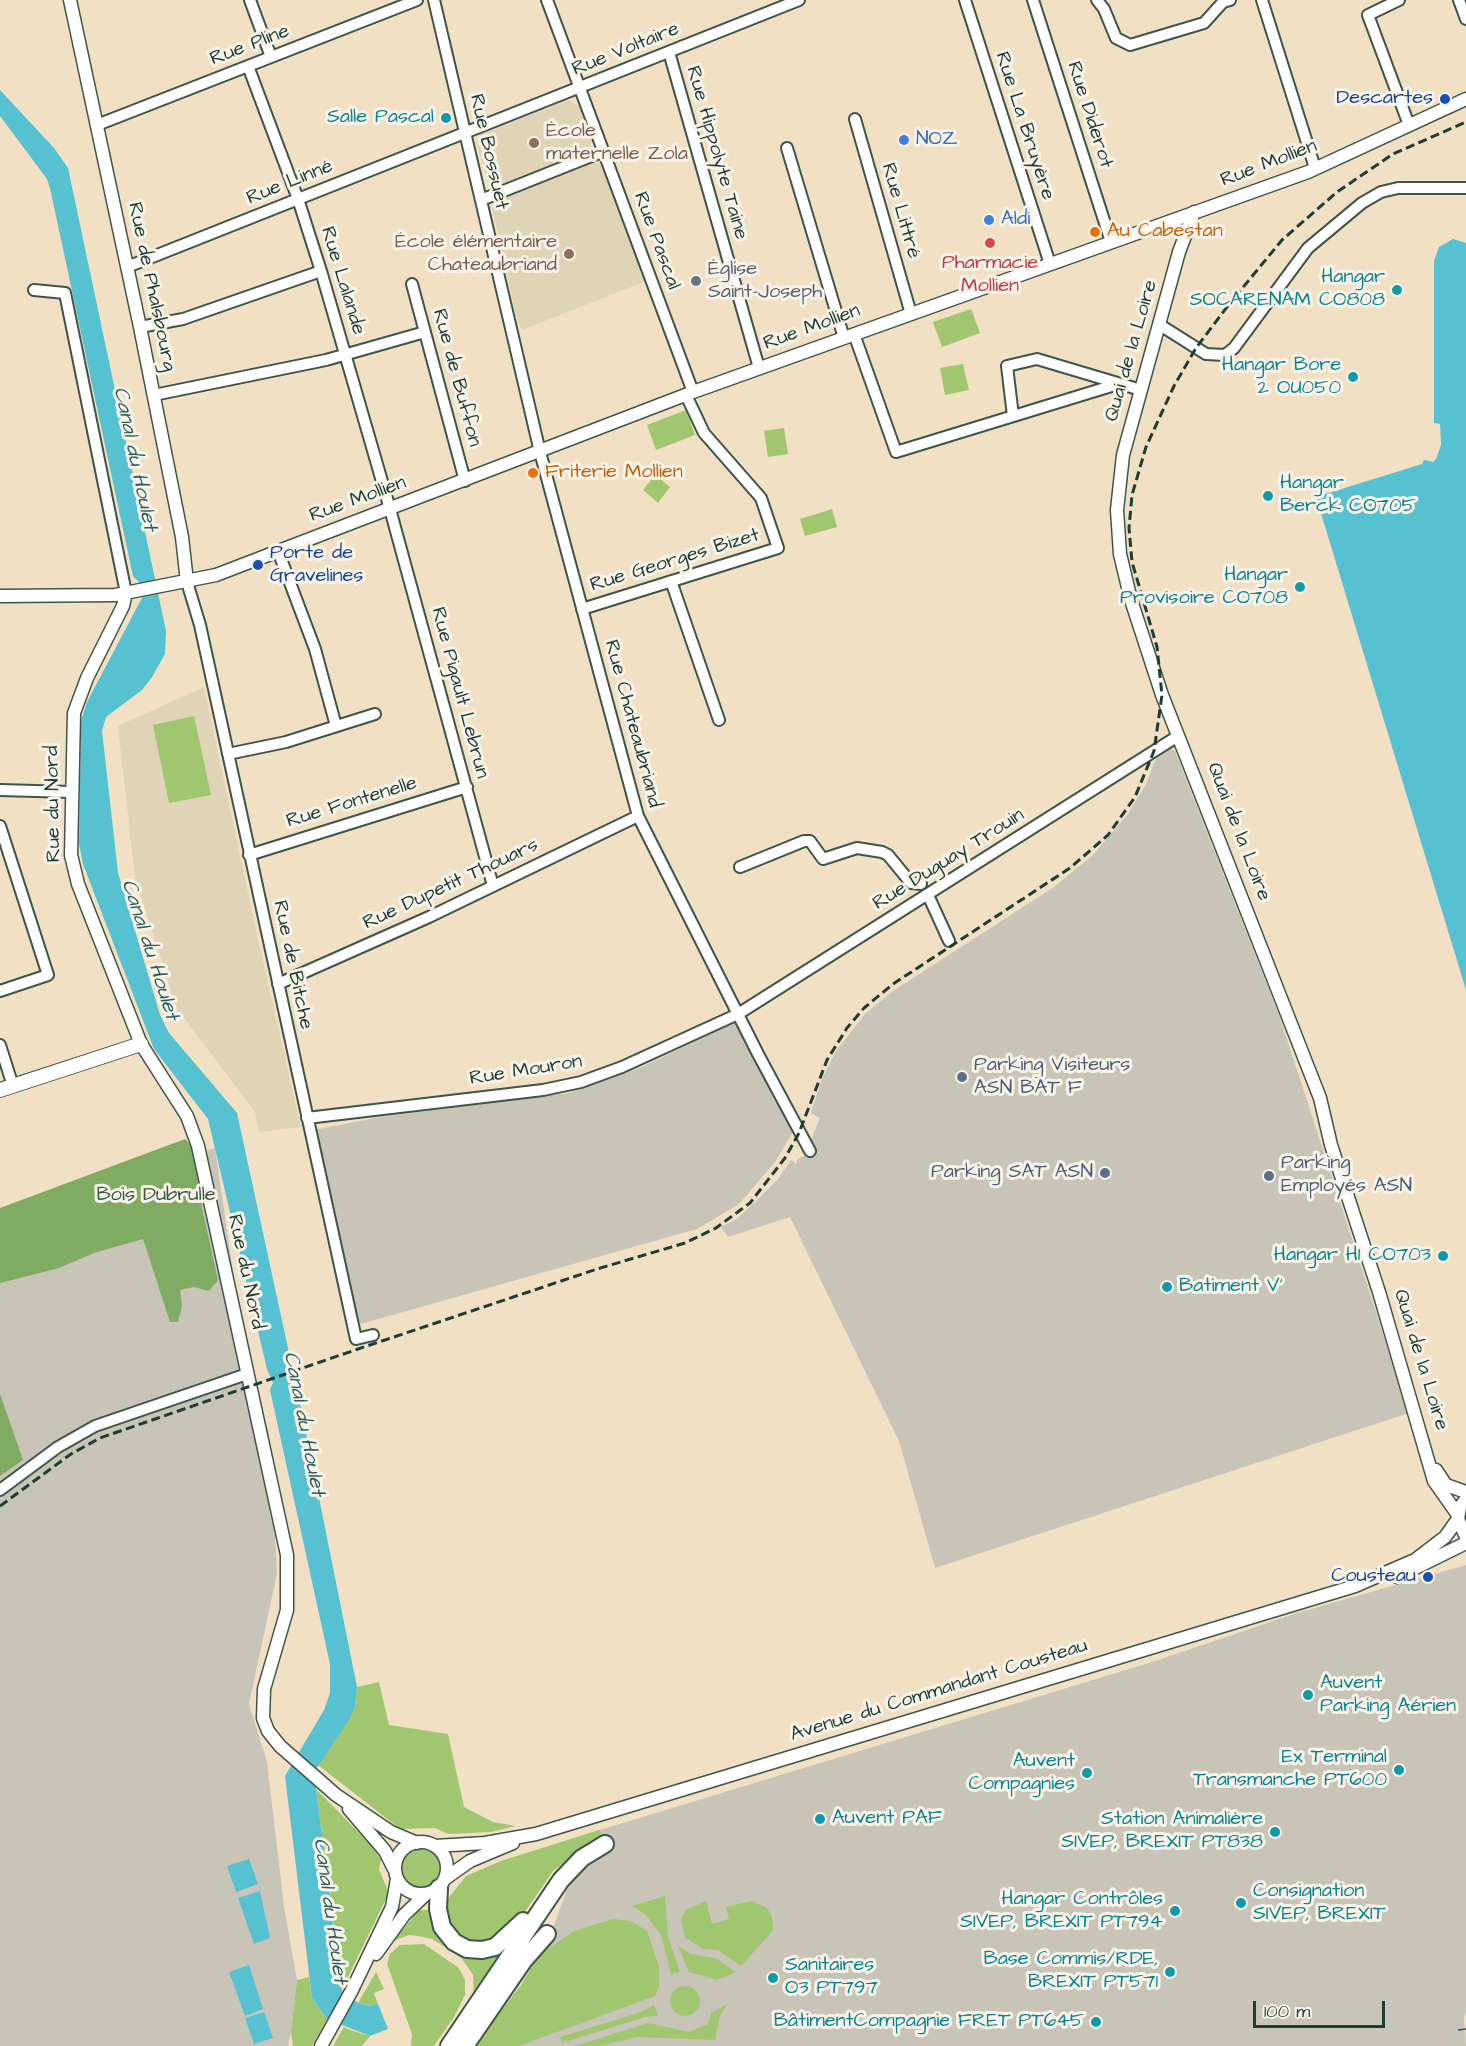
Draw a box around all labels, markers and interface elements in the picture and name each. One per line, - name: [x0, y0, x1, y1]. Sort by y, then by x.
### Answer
- street label: Rue Voltaire: [569, 18, 683, 82]
- street label: Rue Pline: [207, 20, 293, 72]
- street label: Rue La Bruyère: [989, 49, 1059, 203]
- street label: Rue Diderot: [1060, 59, 1118, 171]
- street label: Rue Hippolyte Taine: [680, 63, 752, 243]
- place label: Descartes: [1336, 87, 1433, 111]
- street label: Rue Bossuet: [463, 92, 513, 212]
- marker: Descartes: [1438, 92, 1452, 106]
- place label: Salle Pascal: [327, 106, 434, 130]
- marker: Salle Pascal: [439, 111, 453, 125]
- place label: École maternelle Zola: [546, 120, 688, 167]
- place label: NOZ: [916, 128, 958, 152]
- marker: NOZ: [897, 133, 911, 147]
- street label: Rue Mollien: [1217, 135, 1321, 193]
- marker: École maternelle Zola: [527, 136, 541, 150]
- street label: Rue Linné: [243, 155, 337, 211]
- street label: Rue Littré: [875, 161, 925, 261]
- street label: Rue Pascal: [627, 189, 685, 293]
- street label: Rue de Phalsbourg: [121, 200, 181, 374]
- place label: Aldi: [1001, 208, 1030, 232]
- marker: Aldi: [982, 213, 996, 227]
- place label: Au Cabestan: [1107, 220, 1223, 244]
- street label: Rue Lalande: [314, 224, 370, 338]
- marker: Au Cabestan: [1088, 225, 1102, 239]
- place label: École élémentaire Chateaubriand: [395, 231, 557, 278]
- marker: Pharmacie Mollien: [983, 236, 997, 250]
- marker: École élémentaire Chateaubriand: [562, 247, 576, 261]
- place label: Pharmacie Mollien: [942, 252, 1038, 299]
- place label: Église Saint-Joseph: [708, 258, 822, 305]
- place label: Hangar SOCARENAM CO808: [1190, 266, 1385, 313]
- marker: Église Saint-Joseph: [689, 274, 703, 288]
- street label: Quai de la Loire: [1100, 278, 1164, 424]
- marker: Hangar SOCARENAM CO808: [1390, 283, 1404, 297]
- street label: Rue Mollien: [760, 299, 864, 357]
- street label: Rue de Buffon: [426, 306, 486, 450]
- place label: Hangar Bore 2 OU050: [1222, 354, 1341, 401]
- marker: Hangar Bore 2 OU050: [1346, 370, 1360, 384]
- water label: Canal du Houlet: [106, 385, 162, 533]
- place label: Friterie Mollien: [545, 461, 683, 485]
- marker: Friterie Mollien: [526, 466, 540, 480]
- street label: Rue Mollien: [306, 471, 410, 529]
- place label: Hangar Berck CO705: [1280, 472, 1416, 519]
- marker: Hangar Berck CO705: [1261, 489, 1275, 503]
- street label: Rue Georges Bizet: [588, 524, 762, 598]
- place label: Porte de Gravelines: [270, 542, 363, 589]
- marker: Porte de Gravelines: [251, 558, 265, 572]
- place label: Hangar Provisoire CO708: [1120, 564, 1288, 611]
- marker: Hangar Provisoire CO708: [1293, 580, 1307, 594]
- street label: Rue Pigault Lebrun: [425, 605, 493, 781]
- street label: Rue Chateaubriand: [598, 638, 666, 810]
- street label: Rue du Nord: [41, 745, 67, 863]
- street label: Quai de la Loire: [1201, 760, 1275, 904]
- street label: Rue Fontenelle: [284, 772, 420, 834]
- street label: Rue Duguay Trouin: [869, 804, 1029, 916]
- street label: Rue Dupetit Thouars: [360, 834, 542, 936]
- water label: Canal du Houlet: [114, 876, 184, 1024]
- street label: Rue de Bitche: [267, 898, 317, 1032]
- street label: Rue Mouron: [468, 1050, 584, 1092]
- place label: Parking Visiteurs ASN BAT F: [974, 1054, 1130, 1101]
- marker: Parking Visiteurs ASN BAT F: [955, 1070, 969, 1084]
- place label: Parking Employés ASN: [1281, 1152, 1412, 1199]
- place label: Parking SAT ASN: [931, 1161, 1093, 1185]
- marker: Parking SAT ASN: [1098, 1166, 1112, 1180]
- marker: Parking Employés ASN: [1262, 1169, 1276, 1183]
- park label: Bois Dubrulle: [96, 1184, 216, 1208]
- street label: Rue du Nord: [221, 1212, 269, 1332]
- place label: Hangar H1 CO703: [1274, 1244, 1431, 1268]
- marker: Hangar H1 CO703: [1436, 1249, 1450, 1263]
- place label: Batiment V': [1179, 1275, 1283, 1299]
- marker: Batiment V': [1160, 1280, 1174, 1294]
- street label: Quai de la Loire: [1387, 1287, 1453, 1433]
- water label: Canal du Houlet: [277, 1350, 329, 1498]
- place label: Cousteau: [1331, 1565, 1416, 1589]
- marker: Cousteau: [1421, 1570, 1435, 1584]
- street label: Avenue du Commandant Cousteau: [788, 1634, 1090, 1748]
- place label: Auvent Parking Aérien: [1320, 1672, 1456, 1719]
- marker: Auvent Parking Aérien: [1301, 1688, 1315, 1702]
- place label: Ex Terminal Transmanche PT600: [1193, 1746, 1387, 1793]
- place label: Auvent Compagnies: [969, 1750, 1075, 1797]
- marker: Ex Terminal Transmanche PT600: [1392, 1763, 1406, 1777]
- marker: Auvent Compagnies: [1080, 1766, 1094, 1780]
- place label: Auvent PAF: [832, 1807, 942, 1831]
- place label: Station Animalière SIVEP, BREXIT PT838: [1061, 1808, 1263, 1855]
- marker: Auvent PAF: [813, 1812, 827, 1826]
- marker: Station Animalière SIVEP, BREXIT PT838: [1268, 1825, 1282, 1839]
- water label: Canal du Houlet: [306, 1837, 352, 1985]
- place label: Consignation SIVEP, BREXIT: [1253, 1880, 1385, 1927]
- place label: Hangar Contrôles SIVEP, BREXIT PT794: [960, 1888, 1163, 1935]
- marker: Consignation SIVEP, BREXIT: [1234, 1896, 1248, 1910]
- marker: Hangar Contrôles SIVEP, BREXIT PT794: [1168, 1904, 1182, 1918]
- place label: Base Commis/RDE, BREXIT PT571: [983, 1948, 1158, 1995]
- place label: Sanitaires O3 PT797: [785, 1954, 878, 2001]
- marker: Base Commis/RDE, BREXIT PT571: [1163, 1965, 1177, 1979]
- marker: Sanitaires O3 PT797: [766, 1971, 780, 1985]
- scale bar: [1256, 1989, 1388, 2027]
- text: 100 m: [1264, 1999, 1310, 2024]
- place label: BâtimentCompagnie FRET PT645: [774, 2010, 1084, 2034]
- marker: BâtimentCompagnie FRET PT645: [1089, 2015, 1103, 2029]

